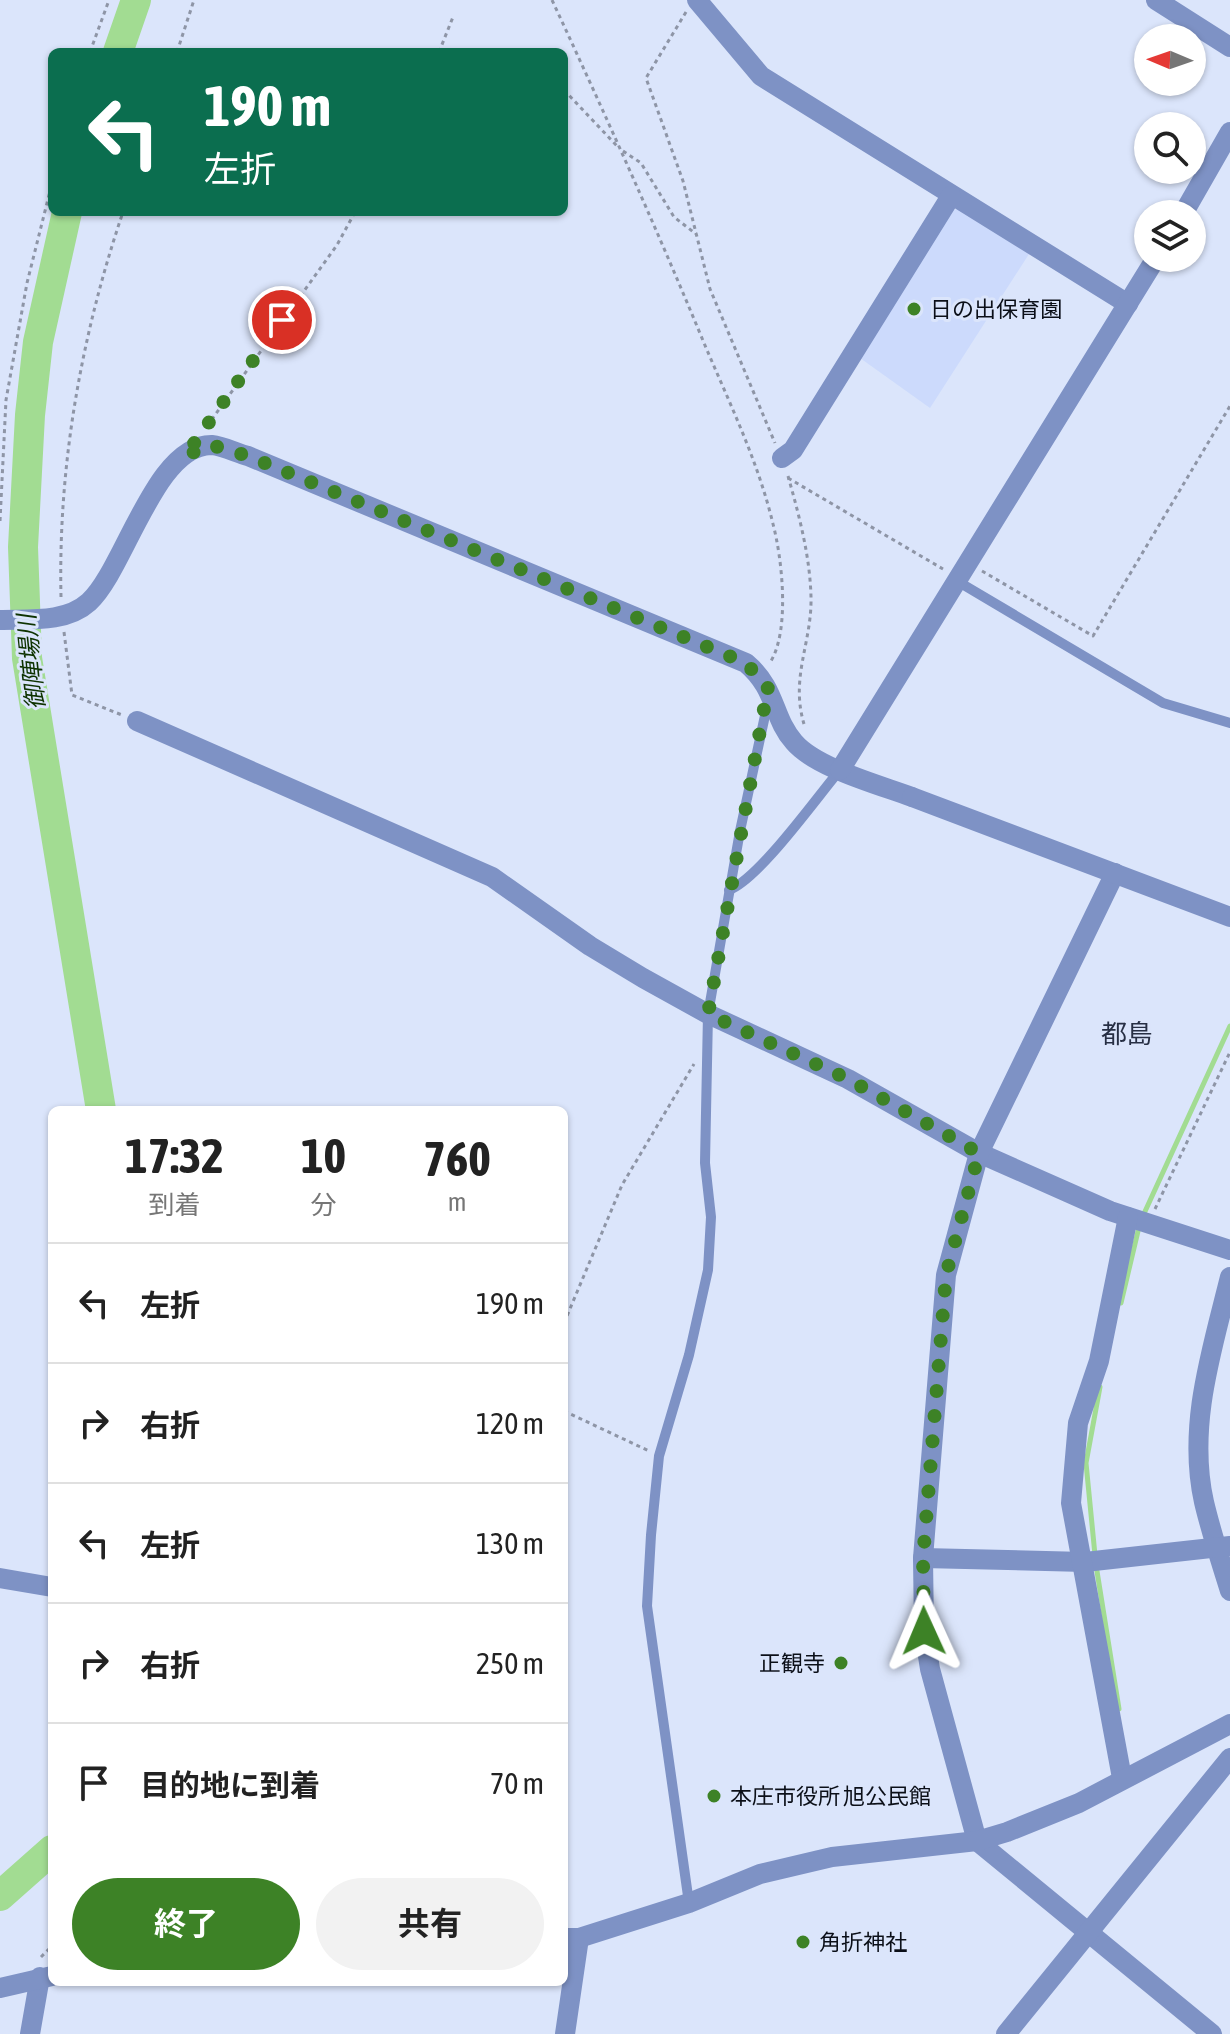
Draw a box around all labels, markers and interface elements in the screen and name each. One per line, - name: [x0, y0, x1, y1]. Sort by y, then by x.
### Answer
- north arrow: [1134, 24, 1206, 96]
- map controls: [1134, 24, 1206, 272]
- text: 190 m: [204, 74, 331, 138]
- icon: left: [72, 80, 176, 184]
- button: search: [1134, 112, 1206, 184]
- text: 左折: [204, 148, 276, 190]
- button: layers: [1134, 200, 1206, 272]
- pin: [248, 286, 316, 354]
- place label: 日の出保育園: [930, 296, 1062, 322]
- icon: arrive: [260, 298, 304, 342]
- marker: 日の出保育園: [905, 300, 923, 318]
- water label: 御陣場川: [12, 610, 49, 711]
- district label: 都島: [1101, 1019, 1153, 1049]
- text: 17:32: [125, 1128, 224, 1183]
- text: 10: [301, 1128, 346, 1183]
- text: 760: [423, 1131, 491, 1186]
- text: m: [448, 1187, 466, 1217]
- text: 到着: [148, 1190, 201, 1220]
- text: 分: [311, 1190, 337, 1220]
- icon: left: [72, 1281, 116, 1325]
- text: 190 m: [476, 1286, 544, 1320]
- text: 左折: [140, 1288, 200, 1322]
- icon: right: [72, 1401, 116, 1445]
- text: 120 m: [476, 1406, 544, 1440]
- text: 右折: [140, 1408, 200, 1442]
- icon: left: [72, 1521, 116, 1565]
- text: 130 m: [476, 1526, 544, 1560]
- text: 左折: [140, 1528, 200, 1562]
- position arrow: [882, 1589, 966, 1673]
- icon: right: [72, 1641, 116, 1685]
- text: 250 m: [476, 1646, 544, 1680]
- text: 右折: [140, 1648, 200, 1682]
- place label: 正観寺: [759, 1650, 825, 1676]
- marker: 正観寺: [832, 1654, 850, 1672]
- icon: arrive: [72, 1761, 116, 1805]
- text: 70 m: [490, 1766, 544, 1800]
- text: 目的地に到着: [140, 1768, 320, 1802]
- place label: 本庄市役所 旭公民館: [730, 1783, 931, 1809]
- marker: 本庄市役所 旭公民館: [705, 1787, 723, 1805]
- button: 終了: [72, 1878, 300, 1970]
- button: 共有: [316, 1878, 544, 1970]
- place label: 角折神社: [819, 1929, 907, 1955]
- marker: 角折神社: [794, 1933, 812, 1951]

